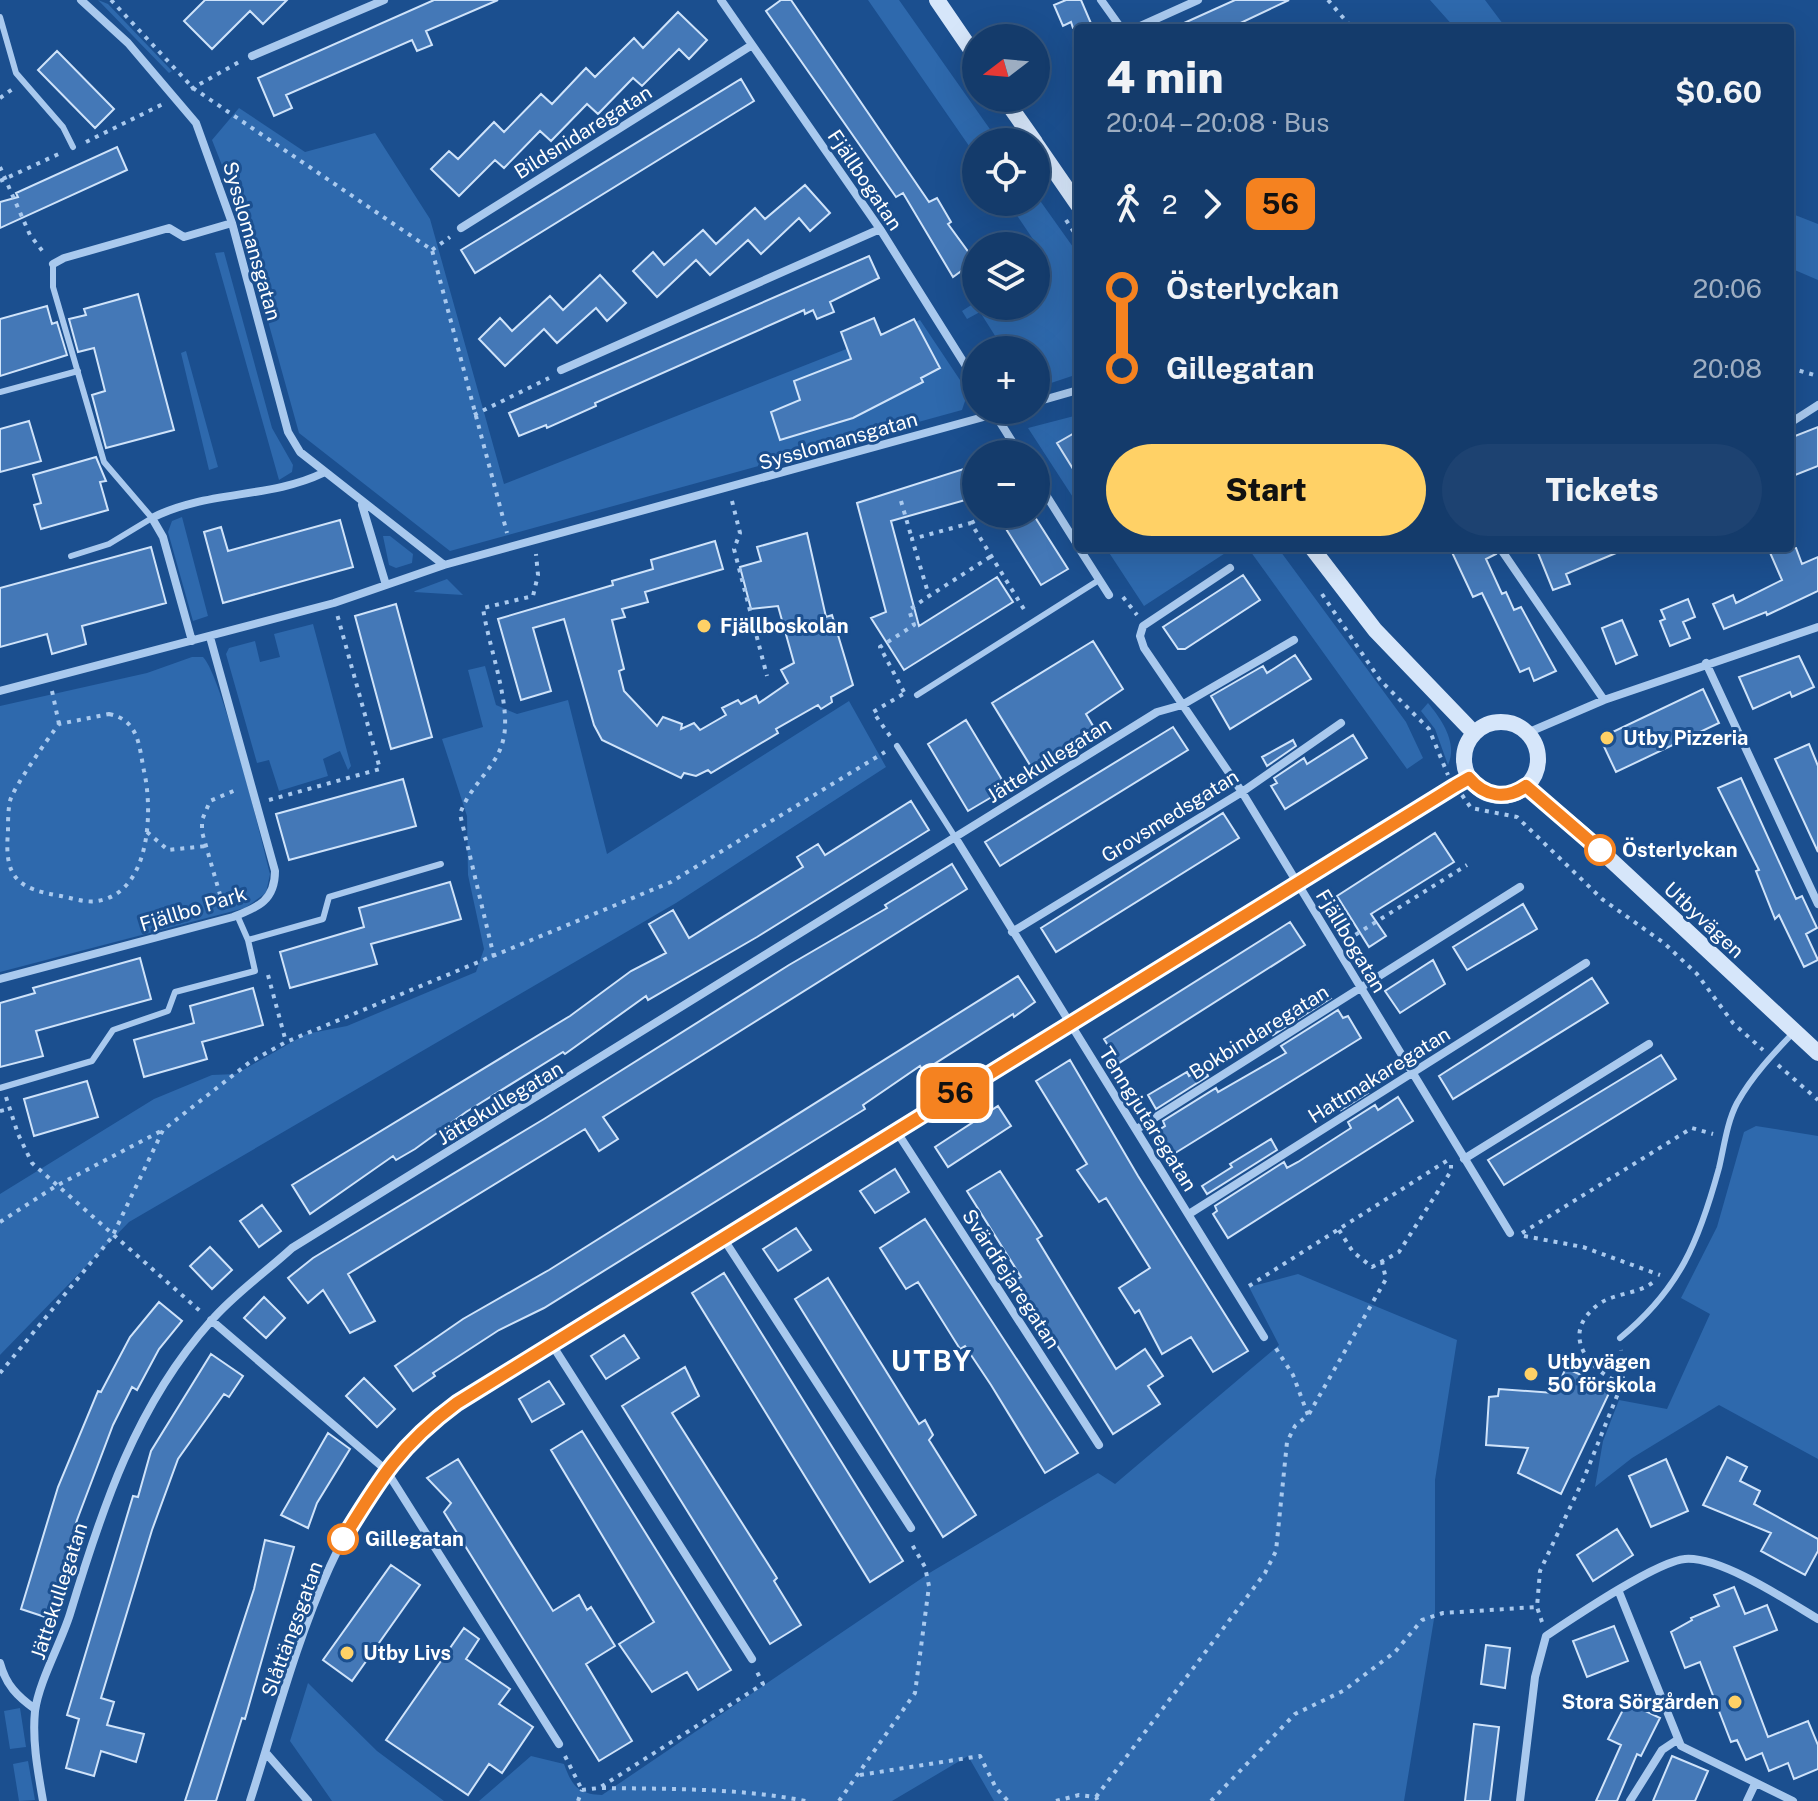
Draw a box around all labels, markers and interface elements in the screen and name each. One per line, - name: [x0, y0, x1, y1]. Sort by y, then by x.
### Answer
- north arrow: [962, 24, 1050, 112]
- map controls: [962, 24, 1050, 528]
- text: 4 min: [1106, 51, 1224, 103]
- text: $0.60: [1675, 74, 1762, 110]
- street label: Bildsnidaregatan: [510, 80, 656, 184]
- text: 20:04 – 20:08 · Bus: [1106, 107, 1329, 138]
- street label: Fjällbogatan: [823, 125, 907, 235]
- button: locate: [962, 128, 1050, 216]
- street label: Sysslomansgatan: [218, 159, 286, 323]
- icon: walk: [1106, 182, 1150, 226]
- icon: forward: [1190, 182, 1234, 226]
- text: 56: [1262, 187, 1299, 220]
- text: 2: [1162, 189, 1178, 220]
- button: layers: [962, 232, 1050, 320]
- text: Österlyckan: [1166, 270, 1339, 306]
- text: 20:06: [1693, 273, 1762, 304]
- button: +: [962, 336, 1050, 424]
- text: Gillegatan: [1166, 350, 1314, 386]
- text: 20:08: [1692, 353, 1762, 384]
- street label: Sysslomansgatan: [756, 407, 920, 475]
- button: −: [962, 440, 1050, 528]
- button: Start: [1106, 444, 1426, 536]
- button: Tickets: [1442, 444, 1762, 536]
- place label: Fjällboskolan: [720, 614, 849, 638]
- marker: Fjällboskolan: [695, 617, 713, 635]
- street label: Jättekullegatan: [982, 712, 1116, 808]
- place label: Utby Pizzeria: [1623, 726, 1748, 750]
- marker: Utby Pizzeria: [1598, 729, 1616, 747]
- street label: Grovsmedsgatan: [1097, 764, 1243, 868]
- marker: Österlyckan: [1585, 835, 1615, 865]
- place label: Österlyckan: [1622, 837, 1738, 862]
- street label: Utbyvägen: [1659, 877, 1749, 963]
- street label: Fjällbo Park: [137, 881, 249, 937]
- street label: Fjällbogatan: [1311, 885, 1391, 997]
- street label: Bokbindaregatan: [1185, 980, 1333, 1084]
- street label: Hattmakaregatan: [1304, 1022, 1454, 1128]
- street label: Tenngjutaregatan: [1094, 1042, 1202, 1196]
- street label: Jättekullegatan: [433, 1056, 567, 1150]
- line badge: 56: [919, 1067, 991, 1119]
- text: 56: [936, 1076, 974, 1109]
- street label: Svärdfejaregatan: [957, 1205, 1065, 1353]
- district label: UTBY: [891, 1344, 973, 1377]
- place label: Utbyvägen 50 förskola: [1547, 1350, 1656, 1397]
- marker: Utbyvägen 50 förskola: [1522, 1365, 1540, 1383]
- street label: Jättekullegatan: [26, 1520, 92, 1662]
- marker: Gillegatan: [328, 1524, 358, 1554]
- place label: Gillegatan: [365, 1527, 464, 1551]
- street label: Slåttängsgatan: [256, 1558, 328, 1700]
- place label: Utby Livs: [363, 1641, 451, 1665]
- marker: Utby Livs: [338, 1644, 356, 1662]
- place label: Stora Sörgården: [1561, 1690, 1719, 1714]
- marker: Stora Sörgården: [1726, 1693, 1744, 1711]

